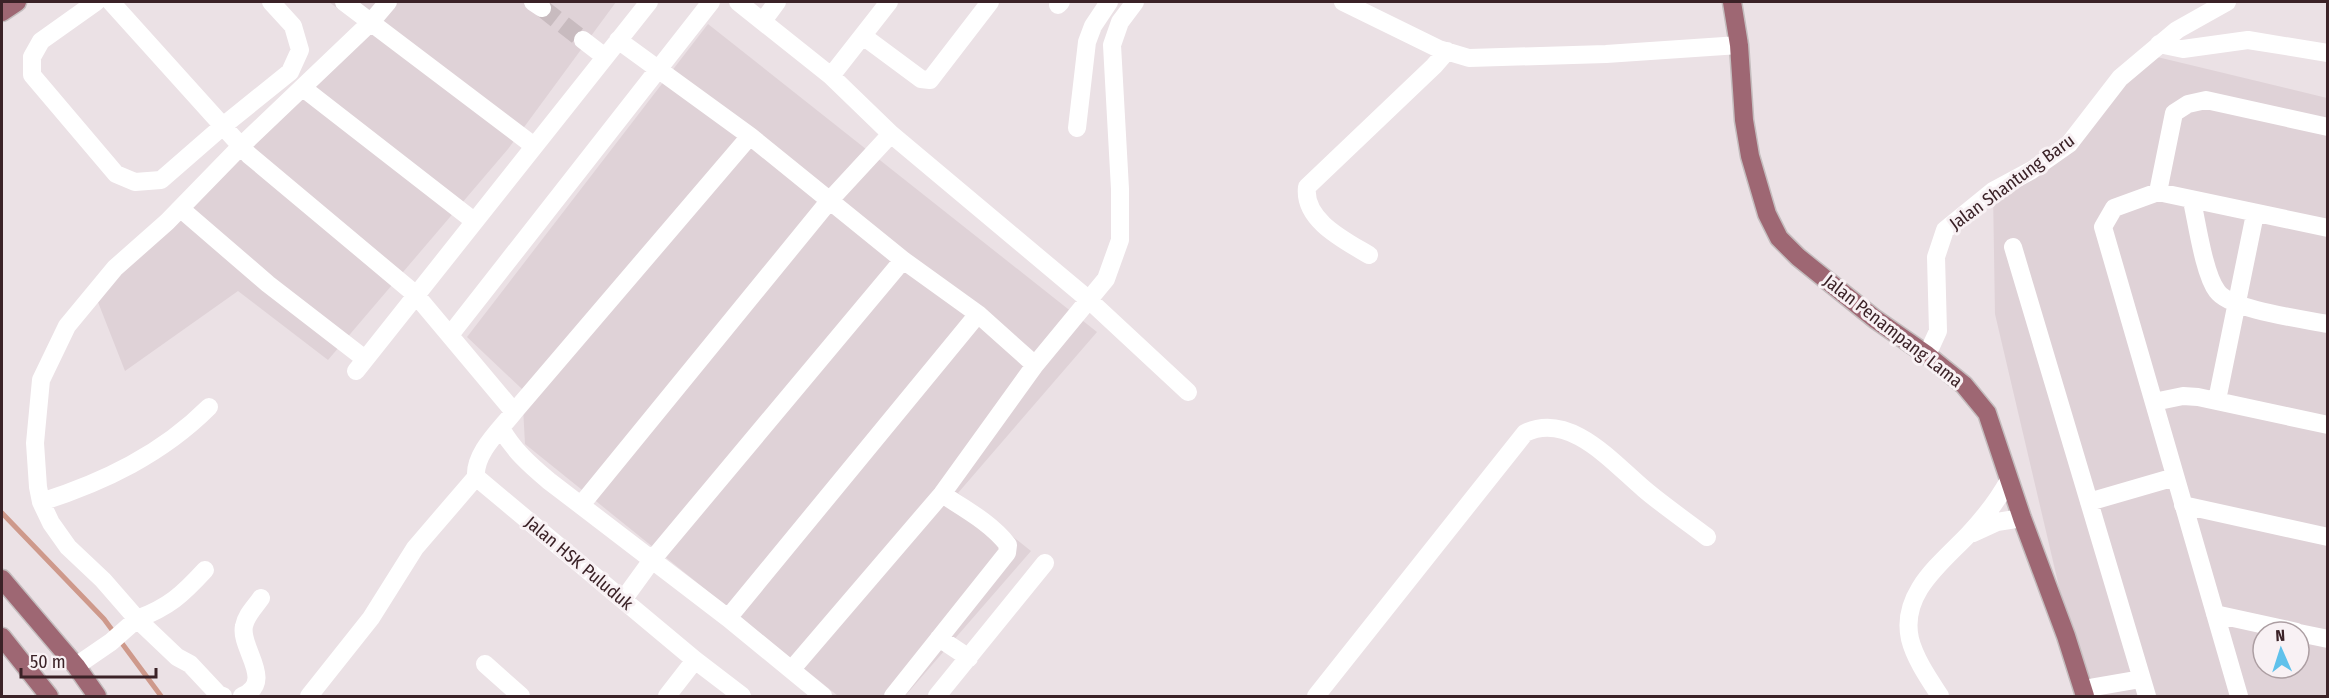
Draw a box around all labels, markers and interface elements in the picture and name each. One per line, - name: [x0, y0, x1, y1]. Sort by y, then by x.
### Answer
- street label: Jalan Shantung Baru: [1945, 129, 2079, 235]
- street label: Jalan Penampang Lama: [1819, 270, 1967, 392]
- street label: Jalan HSK Puluduk: [520, 511, 638, 615]
- north arrow: [2251, 620, 2311, 680]
- text: N: [2275, 626, 2286, 645]
- scale bar: [21, 641, 156, 679]
- text: 50 m: [30, 651, 66, 673]

